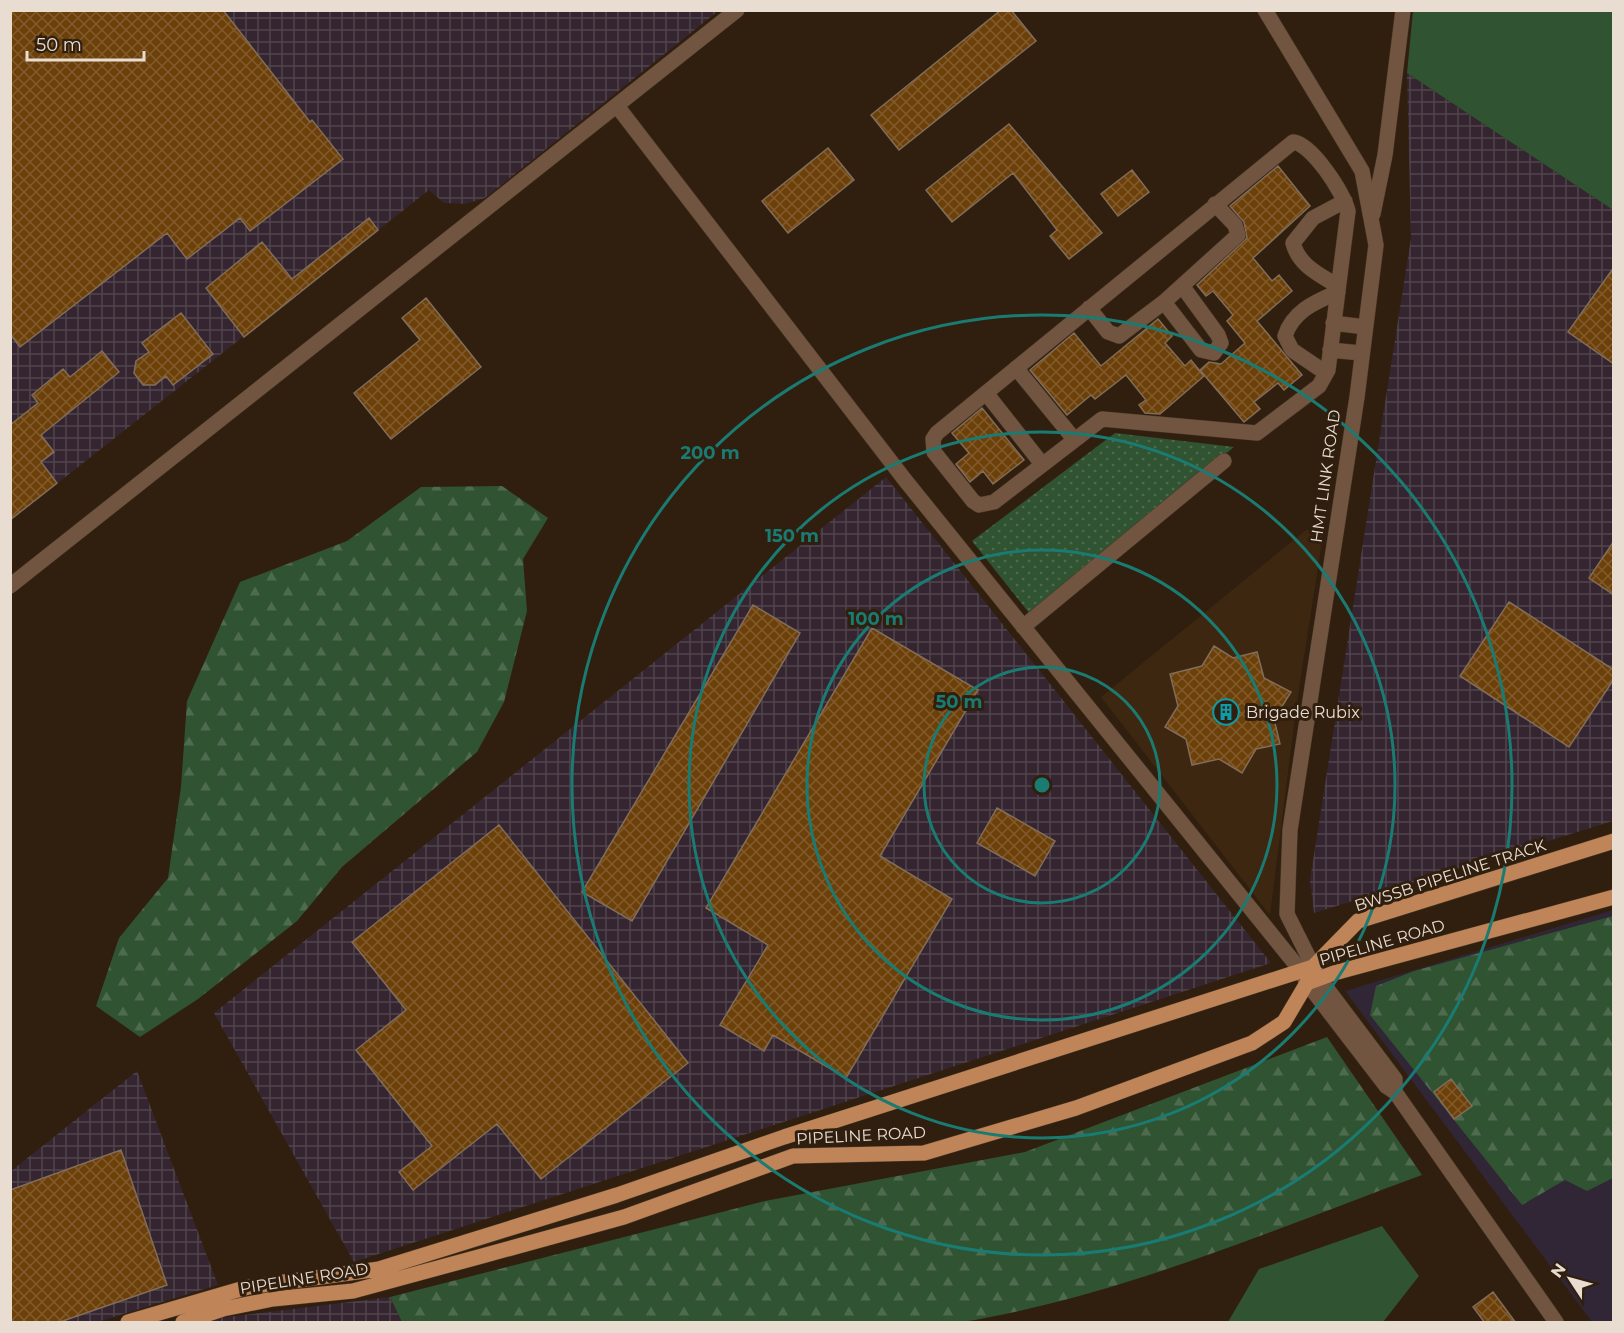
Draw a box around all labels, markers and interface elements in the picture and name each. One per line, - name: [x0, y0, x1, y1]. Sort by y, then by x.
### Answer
- scale bar: [27, 24, 144, 62]
- text: 50 m: [36, 34, 82, 56]
- street label: HMT LINK ROAD: [1307, 408, 1344, 544]
- text: 200 m: [680, 442, 740, 464]
- text: 150 m: [765, 525, 819, 547]
- text: 100 m: [848, 608, 904, 630]
- text: 50 m: [936, 691, 982, 713]
- building icon: Brigade Rubix: [1211, 697, 1241, 727]
- place label: Brigade Rubix: [1246, 703, 1360, 722]
- centre of rings: [1032, 775, 1052, 795]
- street label: BWSSB PIPELINE TRACK: [1352, 835, 1549, 915]
- street label: PIPELINE ROAD: [1317, 915, 1447, 970]
- street label: PIPELINE ROAD: [796, 1123, 926, 1148]
- north arrow: [1540, 1249, 1600, 1309]
- street label: PIPELINE ROAD: [238, 1259, 370, 1298]
- text: N: [1547, 1260, 1570, 1281]

